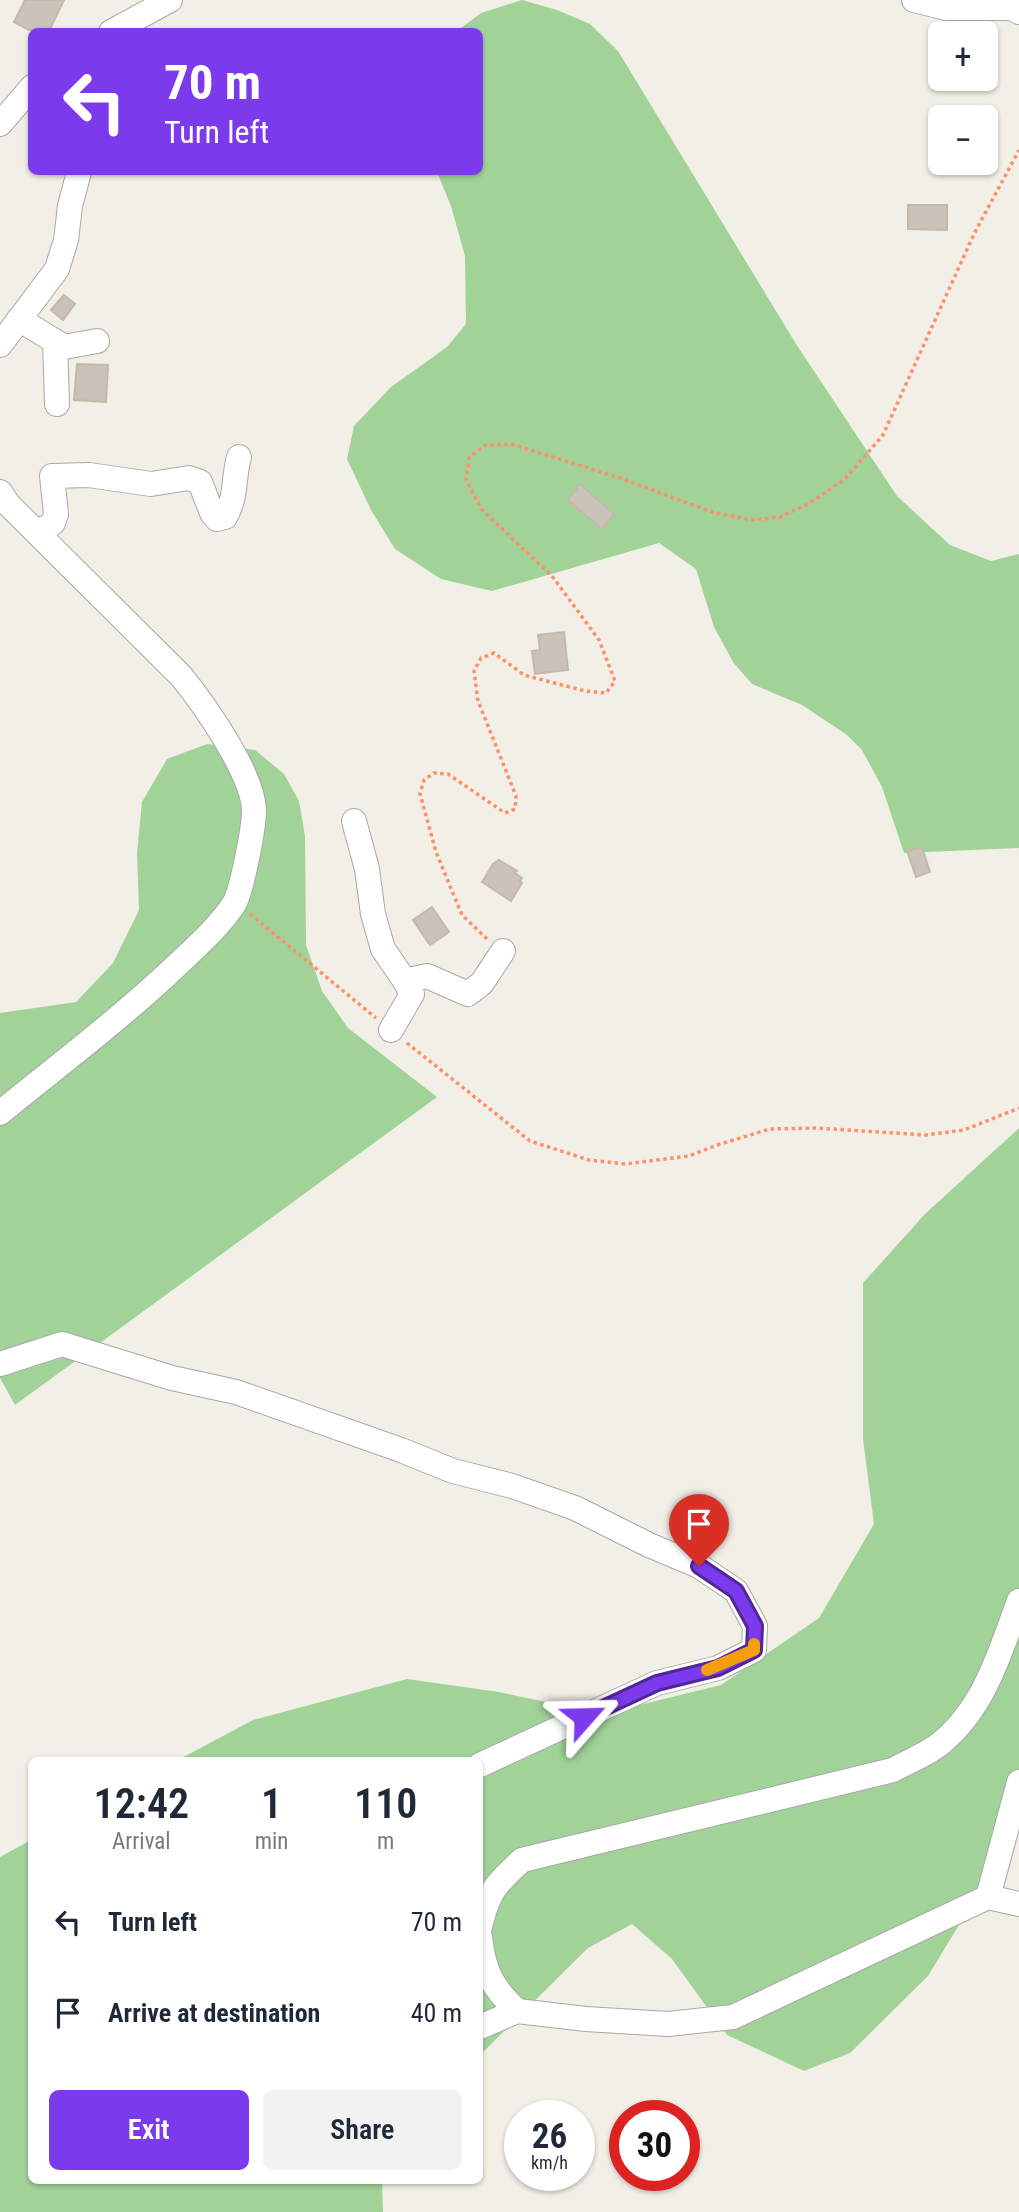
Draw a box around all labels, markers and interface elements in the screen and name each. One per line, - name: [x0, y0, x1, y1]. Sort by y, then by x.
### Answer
- map controls: [928, 21, 998, 175]
- button: +: [928, 21, 998, 91]
- text: 70 m: [164, 54, 261, 111]
- icon: left: [49, 56, 140, 147]
- button: −: [928, 105, 998, 175]
- text: Turn left: [164, 113, 269, 151]
- pin: [669, 1494, 729, 1566]
- icon: arrive: [680, 1505, 718, 1543]
- position arrow: [547, 1680, 621, 1754]
- text: 12:42: [94, 1779, 189, 1828]
- text: 1: [261, 1779, 282, 1828]
- text: 110: [354, 1779, 417, 1828]
- text: Arrival: [112, 1828, 171, 1855]
- text: min: [255, 1828, 288, 1855]
- text: m: [377, 1828, 394, 1855]
- icon: left: [49, 1903, 87, 1941]
- text: Turn left: [108, 1907, 197, 1937]
- text: 70 m: [411, 1907, 462, 1937]
- icon: arrive: [49, 1994, 87, 2032]
- text: Arrive at destination: [108, 1998, 320, 2028]
- text: 40 m: [411, 1998, 462, 2028]
- button: Exit: [49, 2090, 249, 2170]
- button: Share: [263, 2090, 462, 2170]
- speed limit sign: 30: [609, 2100, 700, 2191]
- text: 26: [532, 2116, 567, 2157]
- text: km/h: [531, 2152, 568, 2173]

